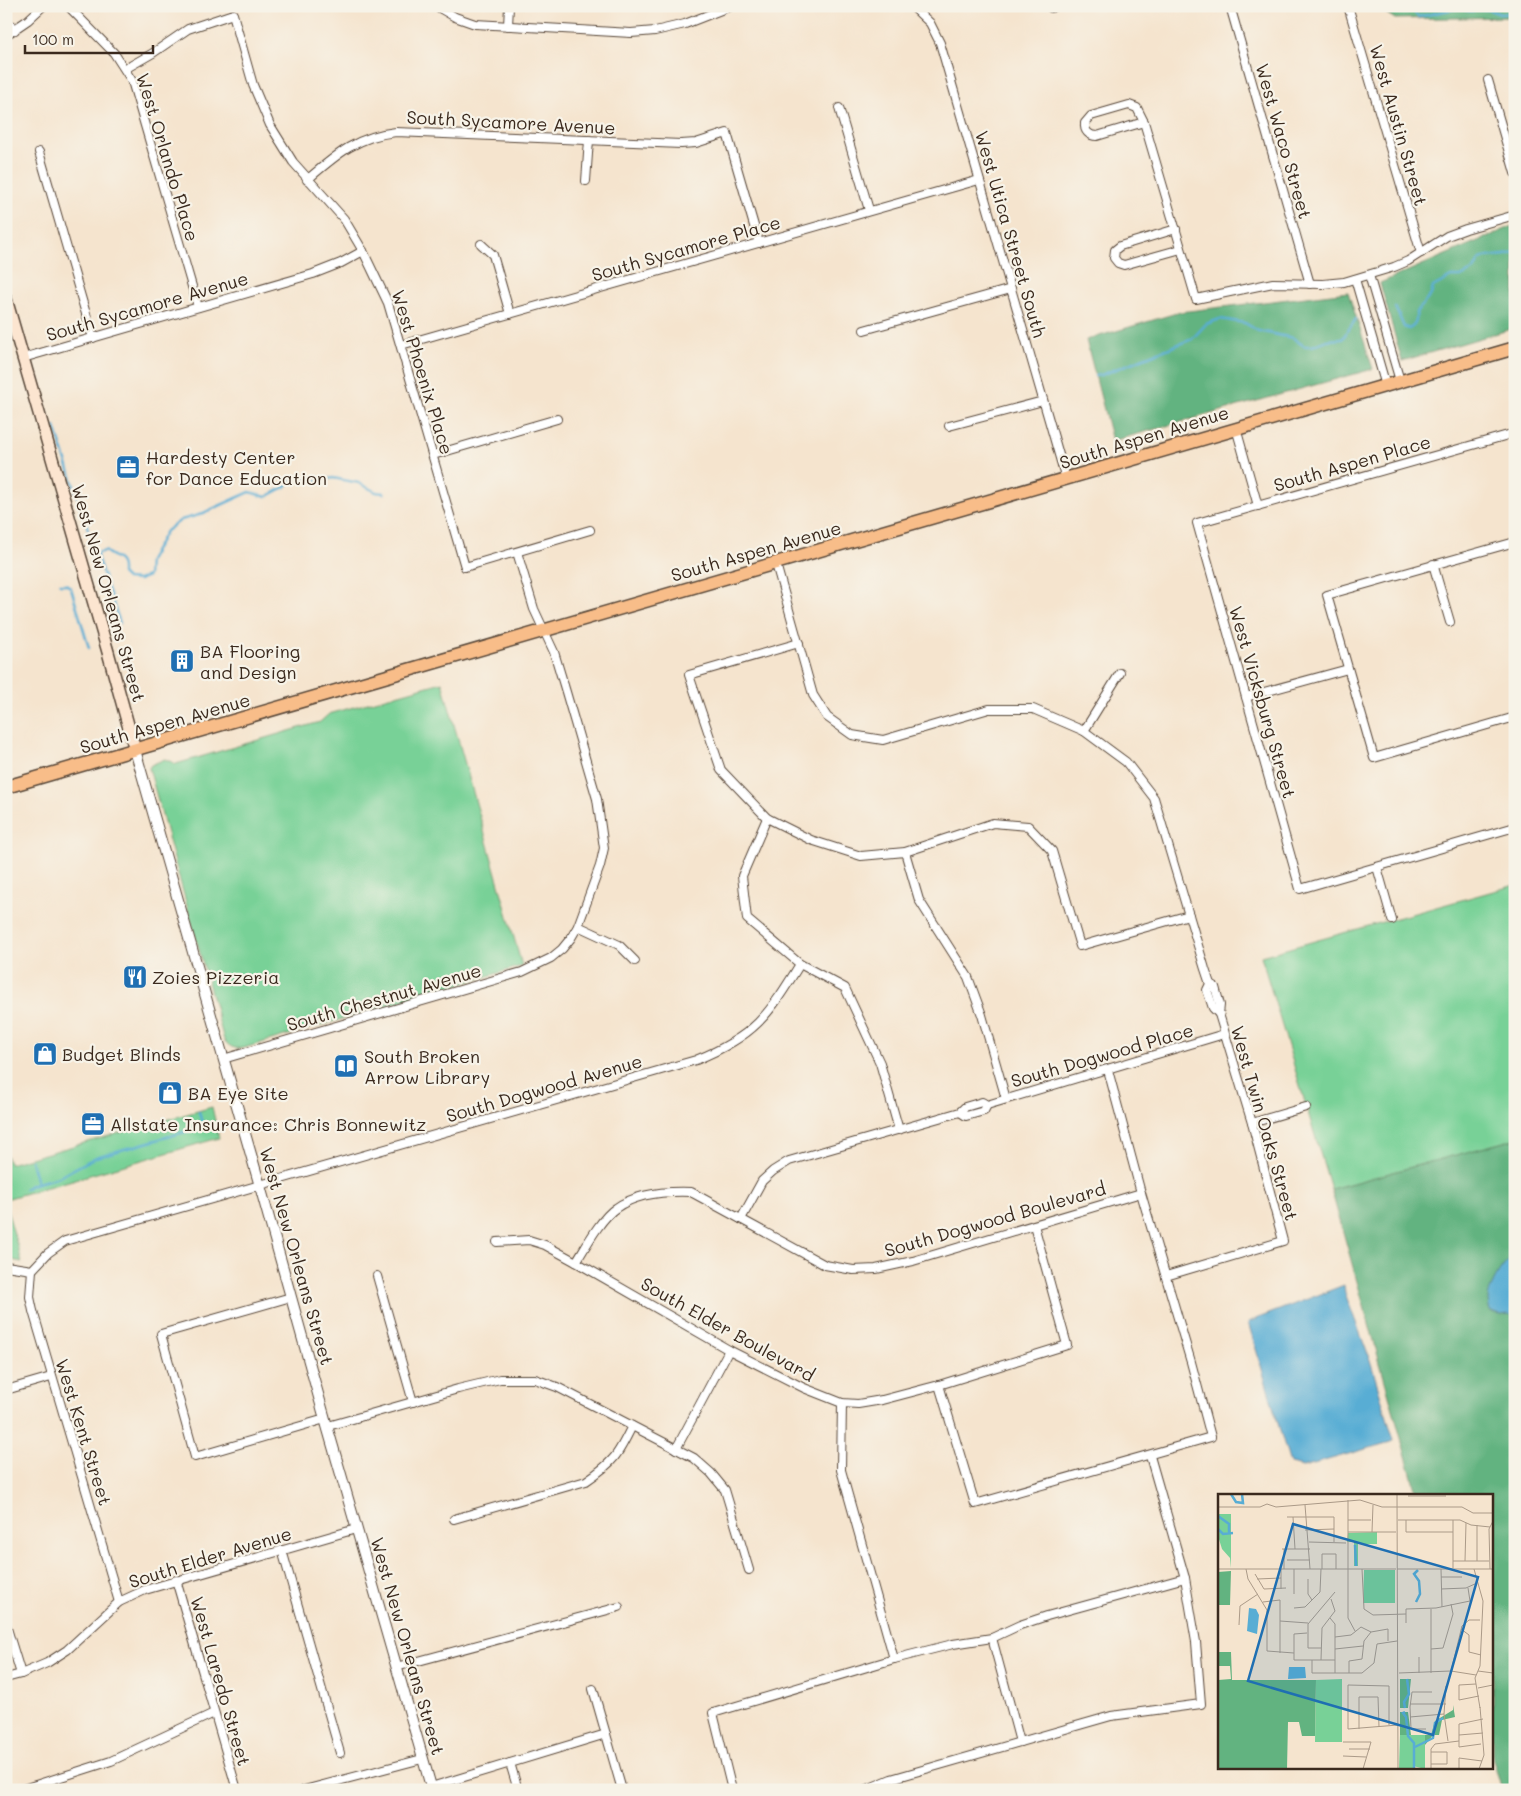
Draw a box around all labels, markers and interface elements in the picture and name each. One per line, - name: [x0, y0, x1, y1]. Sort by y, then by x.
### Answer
- scale bar: [25, 22, 152, 54]
- text: 100 m: [32, 29, 74, 49]
- street label: West Austin Street: [1364, 41, 1434, 209]
- street label: West Waco Street: [1250, 60, 1318, 222]
- street label: West Orlando Place: [131, 70, 205, 244]
- street label: South Sycamore Avenue: [406, 105, 616, 139]
- street label: West Utica Street South: [970, 128, 1052, 340]
- street label: South Sycamore Place: [589, 210, 783, 286]
- street label: South Sycamore Avenue: [43, 266, 251, 346]
- street label: West Phoenix Place: [386, 287, 460, 457]
- street label: South Aspen Avenue: [1056, 400, 1232, 474]
- street label: South Aspen Place: [1271, 429, 1433, 497]
- place label: Hardesty Center for Dance Education: [146, 445, 327, 490]
- office icon: Hardesty Center for Dance Education: [115, 454, 141, 480]
- street label: West New Orleans Street: [66, 481, 152, 705]
- street label: South Aspen Avenue: [668, 515, 844, 587]
- street label: West Vicksburg Street: [1224, 603, 1302, 801]
- place label: BA Flooring and Design: [200, 639, 300, 684]
- building icon: BA Flooring and Design: [169, 648, 195, 674]
- street label: South Aspen Avenue: [77, 687, 253, 759]
- street label: South Chestnut Avenue: [284, 958, 484, 1036]
- restaurant icon: Zoies Pizzeria: [122, 964, 148, 990]
- place label: Zoies Pizzeria: [152, 965, 279, 989]
- street label: South Dogwood Place: [1008, 1017, 1196, 1093]
- street label: West Twin Oaks Street: [1226, 1023, 1304, 1223]
- shop icon: Budget Blinds: [32, 1041, 58, 1067]
- place label: Budget Blinds: [62, 1042, 181, 1066]
- place label: South Broken Arrow Library: [364, 1044, 490, 1089]
- street label: South Dogwood Avenue: [443, 1049, 645, 1127]
- library icon: South Broken Arrow Library: [333, 1053, 359, 1079]
- shop icon: BA Eye Site: [157, 1080, 183, 1106]
- place label: BA Eye Site: [188, 1081, 289, 1105]
- office icon: Allstate Insurance: Chris Bonnewitz: [80, 1111, 106, 1137]
- place label: Allstate Insurance: Chris Bonnewitz: [110, 1112, 426, 1136]
- street label: West New Orleans Street: [254, 1144, 340, 1368]
- street label: South Dogwood Boulevard: [882, 1176, 1108, 1262]
- street label: South Elder Boulevard: [637, 1271, 819, 1387]
- street label: West Kent Street: [50, 1356, 118, 1508]
- inset map: [1218, 1494, 1494, 1768]
- street label: South Elder Avenue: [126, 1521, 294, 1593]
- street label: West New Orleans Street: [365, 1534, 451, 1758]
- street label: West Laredo Street: [185, 1593, 257, 1769]

